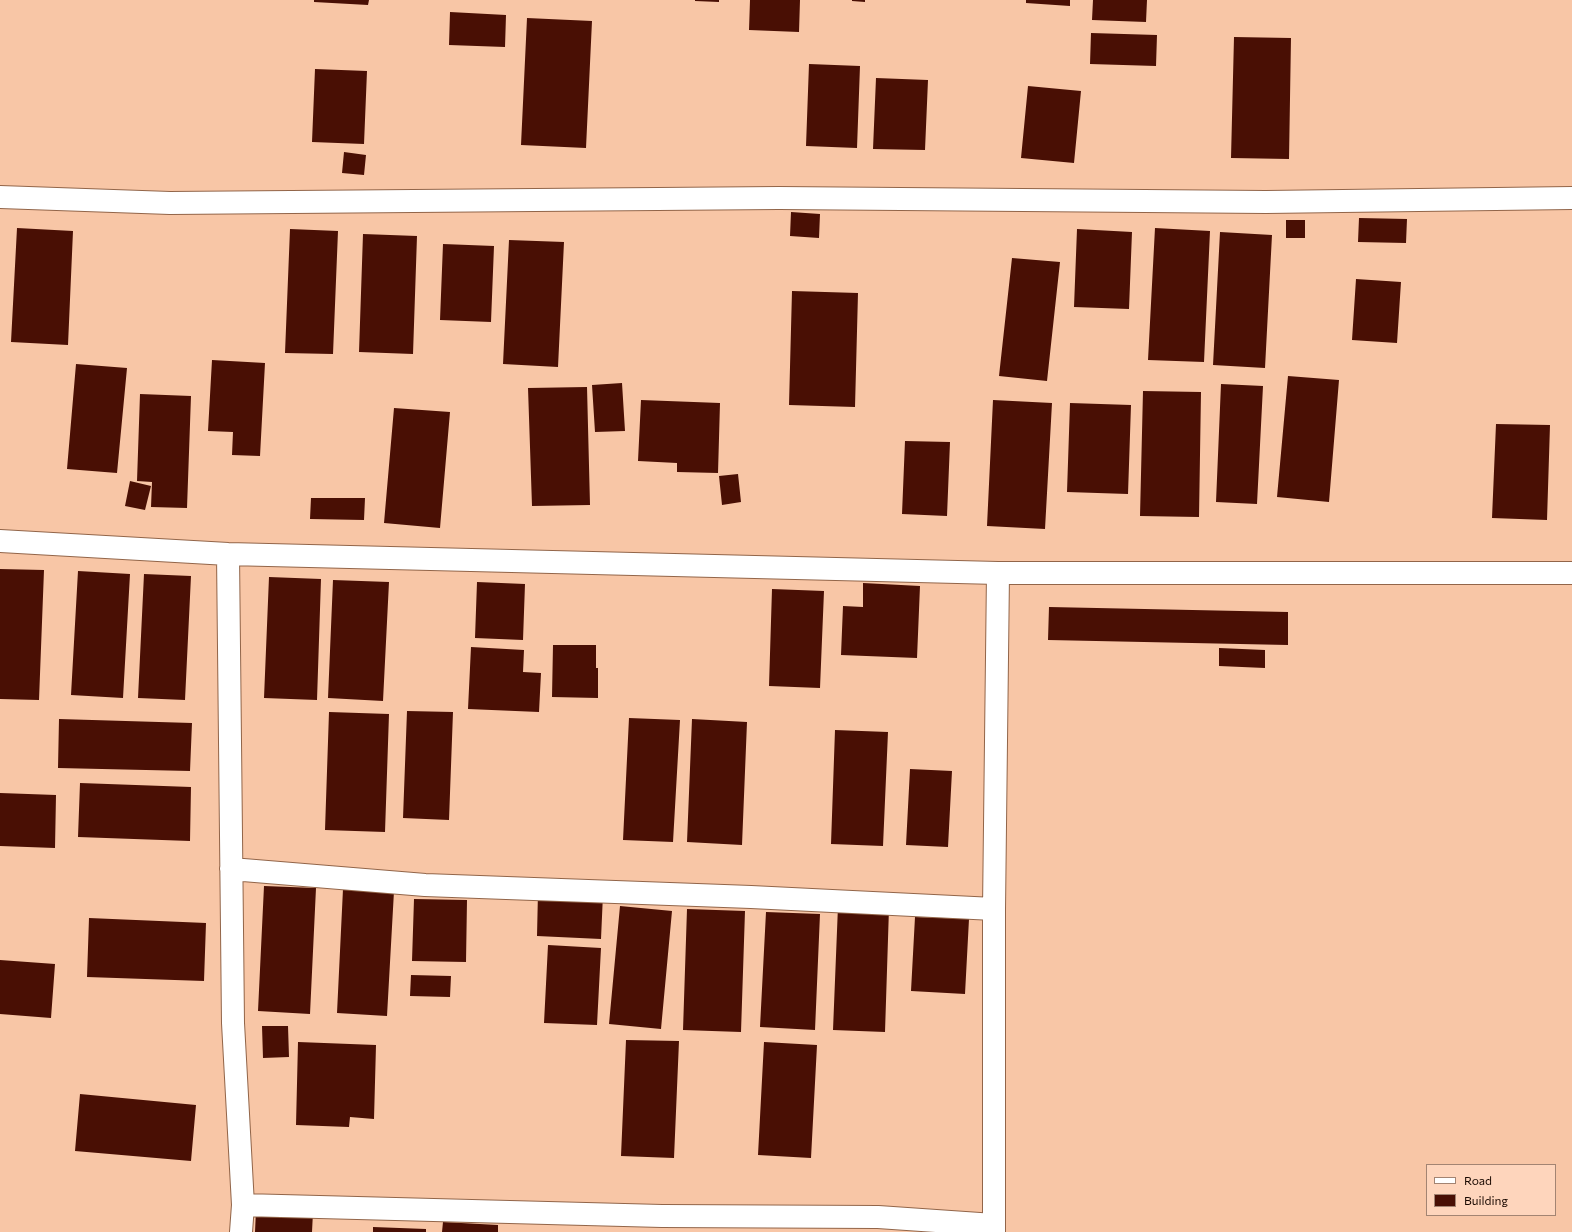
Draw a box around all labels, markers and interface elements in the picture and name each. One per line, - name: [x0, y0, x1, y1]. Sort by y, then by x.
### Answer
- legend: [1426, 1164, 1556, 1216]
- text: Road: [1464, 1173, 1492, 1187]
- text: Building: [1464, 1193, 1508, 1207]

